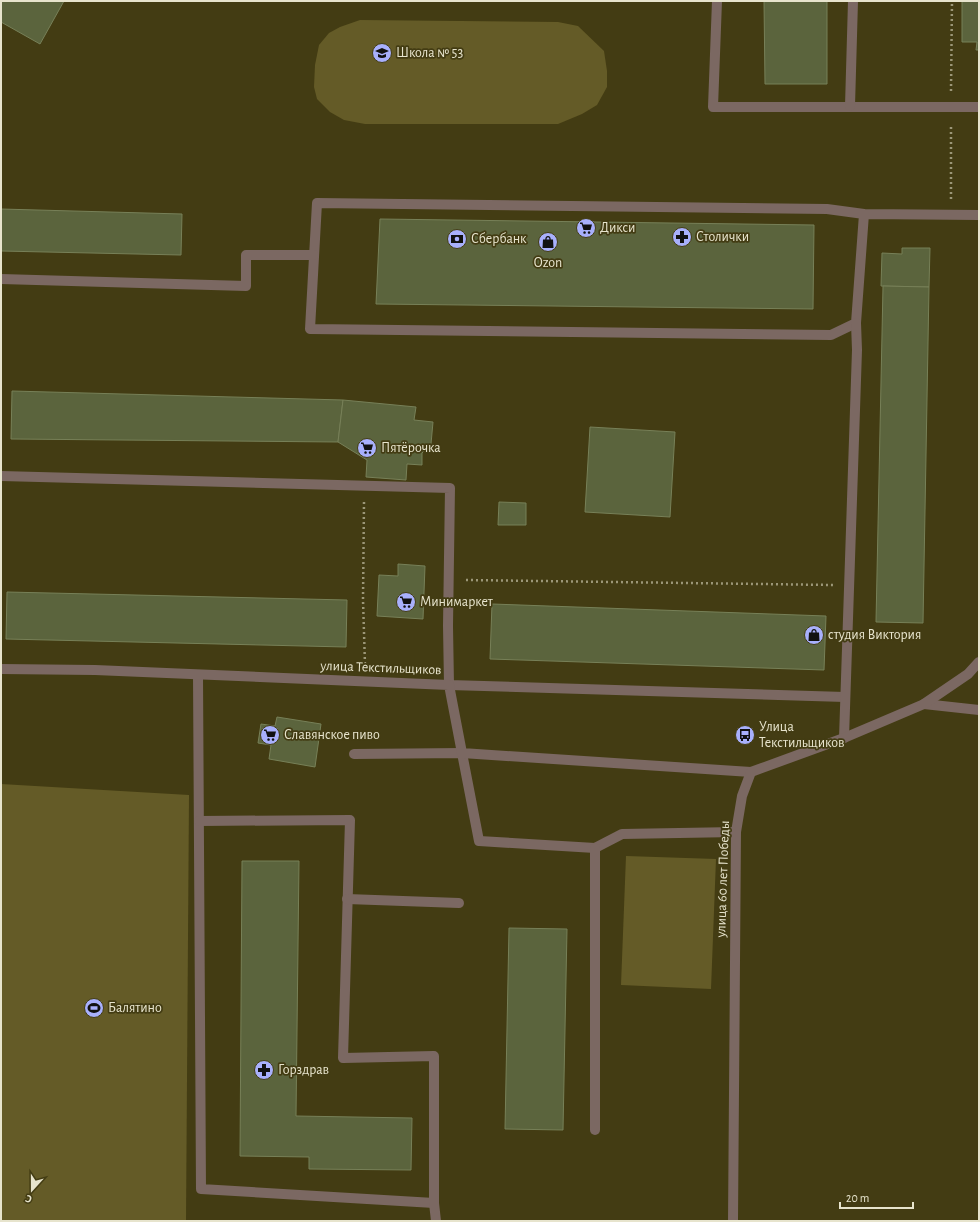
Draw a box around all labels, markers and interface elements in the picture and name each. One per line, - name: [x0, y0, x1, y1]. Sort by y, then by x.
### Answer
- school or university icon: Школа № 53: [371, 42, 393, 64]
- place label: Школа № 53: [396, 46, 463, 60]
- supermarket icon: Дикси: [575, 217, 597, 239]
- place label: Дикси: [600, 221, 635, 235]
- pharmacy icon: Столички: [671, 226, 693, 248]
- bank icon: Сбербанк: [446, 228, 468, 250]
- place label: Столички: [696, 230, 749, 244]
- shop icon: Ozon: [537, 231, 559, 253]
- place label: Сбербанк: [471, 232, 527, 246]
- place label: Ozon: [534, 256, 562, 270]
- supermarket icon: Пятёрочка: [356, 437, 378, 459]
- place label: Пятёрочка: [381, 441, 441, 455]
- supermarket icon: Минимаркет: [395, 591, 417, 613]
- place label: Минимаркет: [420, 595, 494, 609]
- shop icon: студия Виктория: [803, 624, 825, 646]
- place label: студия Виктория: [828, 628, 921, 642]
- street label: улица Текстильщиков: [319, 659, 442, 677]
- place label: Улица Текстильщиков: [759, 720, 844, 750]
- supermarket icon: Славянское пиво: [259, 724, 281, 746]
- bus stop icon: Улица Текстильщиков: [734, 724, 756, 746]
- place label: Славянское пиво: [284, 728, 380, 742]
- street label: улица 60 лет Победы: [714, 820, 732, 939]
- sports icon: Балятино: [83, 997, 105, 1019]
- place label: Балятино: [108, 1001, 162, 1015]
- pharmacy icon: Горздрав: [253, 1059, 275, 1081]
- place label: Горздрав: [278, 1063, 329, 1077]
- north arrow: [12, 1170, 52, 1210]
- scale bar: [840, 1184, 913, 1210]
- text: 20 m: [846, 1192, 869, 1204]
- text: С: [24, 1193, 33, 1205]

